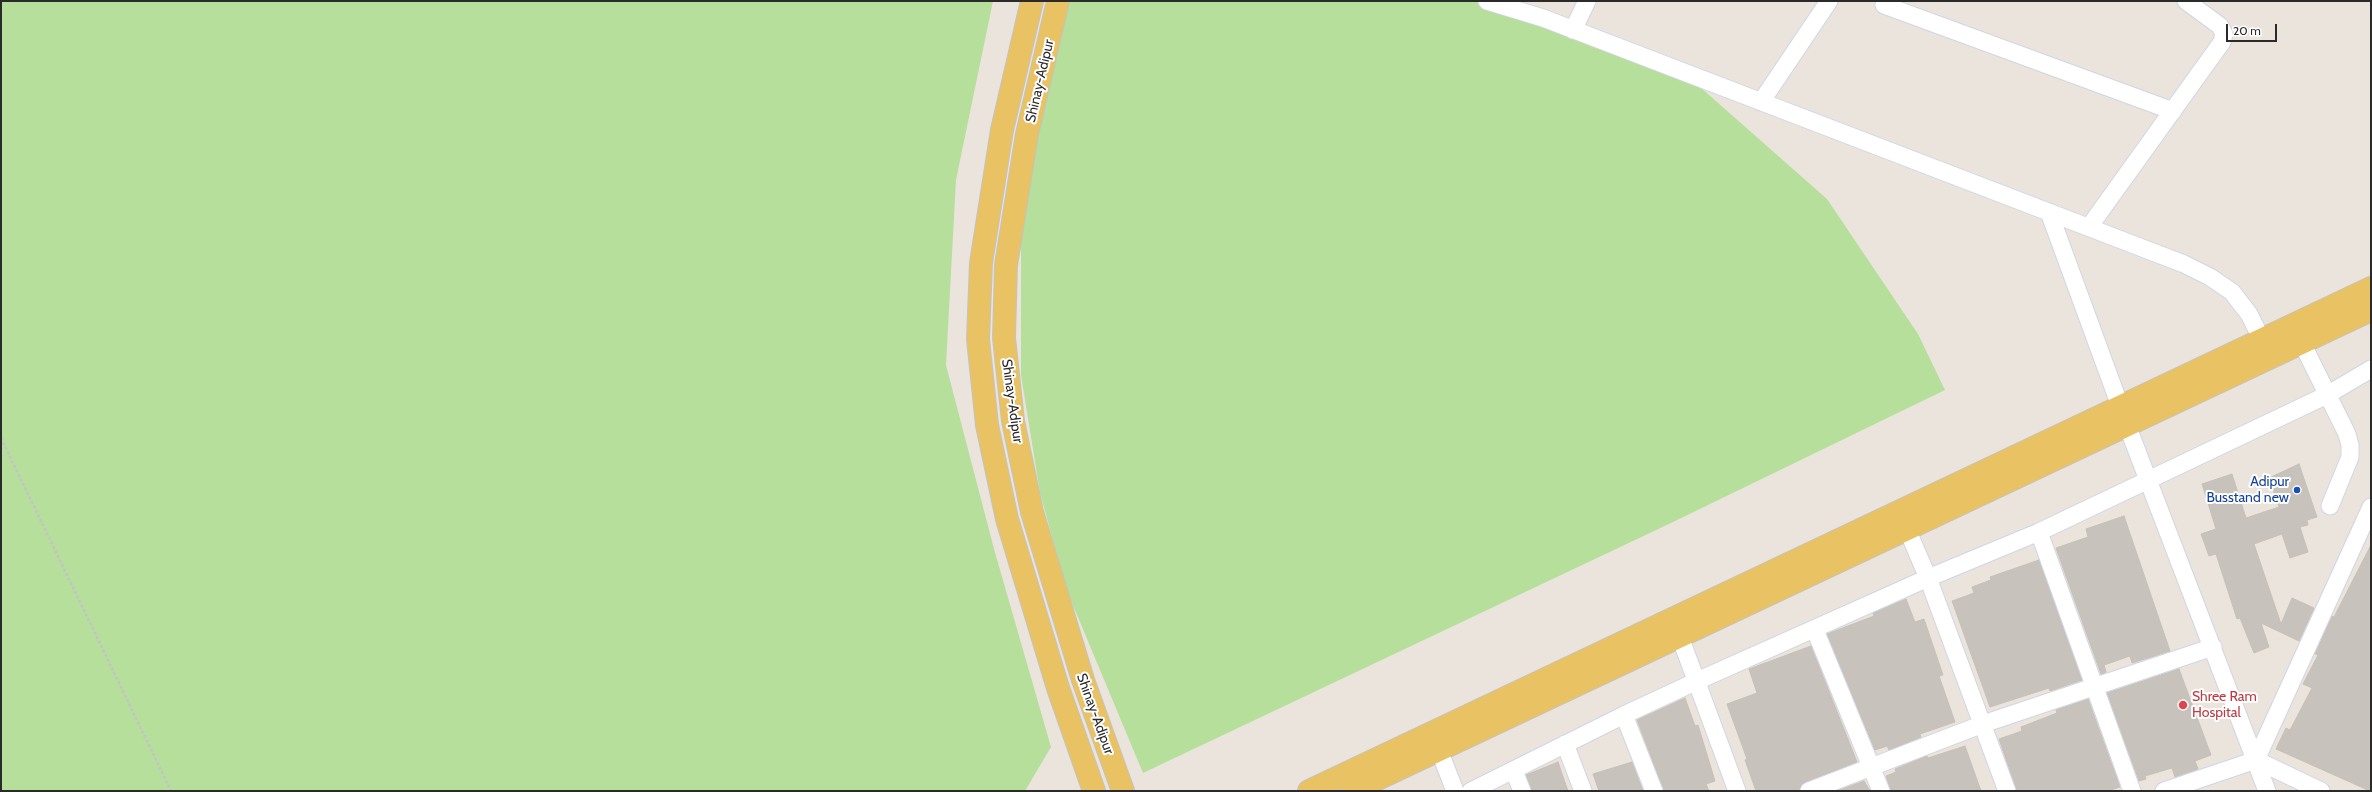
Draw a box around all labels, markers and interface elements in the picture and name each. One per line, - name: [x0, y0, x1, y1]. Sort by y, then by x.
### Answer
- scale bar: [2228, 16, 2279, 42]
- text: 20 m: [2233, 23, 2261, 38]
- street label: Shinay-Adipur: [1022, 38, 1058, 124]
- street label: Shinay-Adipur: [998, 358, 1026, 444]
- place label: Adipur Busstand new: [2206, 474, 2289, 506]
- marker: Adipur Busstand new: [2292, 485, 2302, 495]
- street label: Shinay-Adipur: [1073, 671, 1117, 757]
- place label: Shree Ram Hospital: [2192, 689, 2257, 722]
- marker: Shree Ram Hospital: [2177, 699, 2189, 711]

